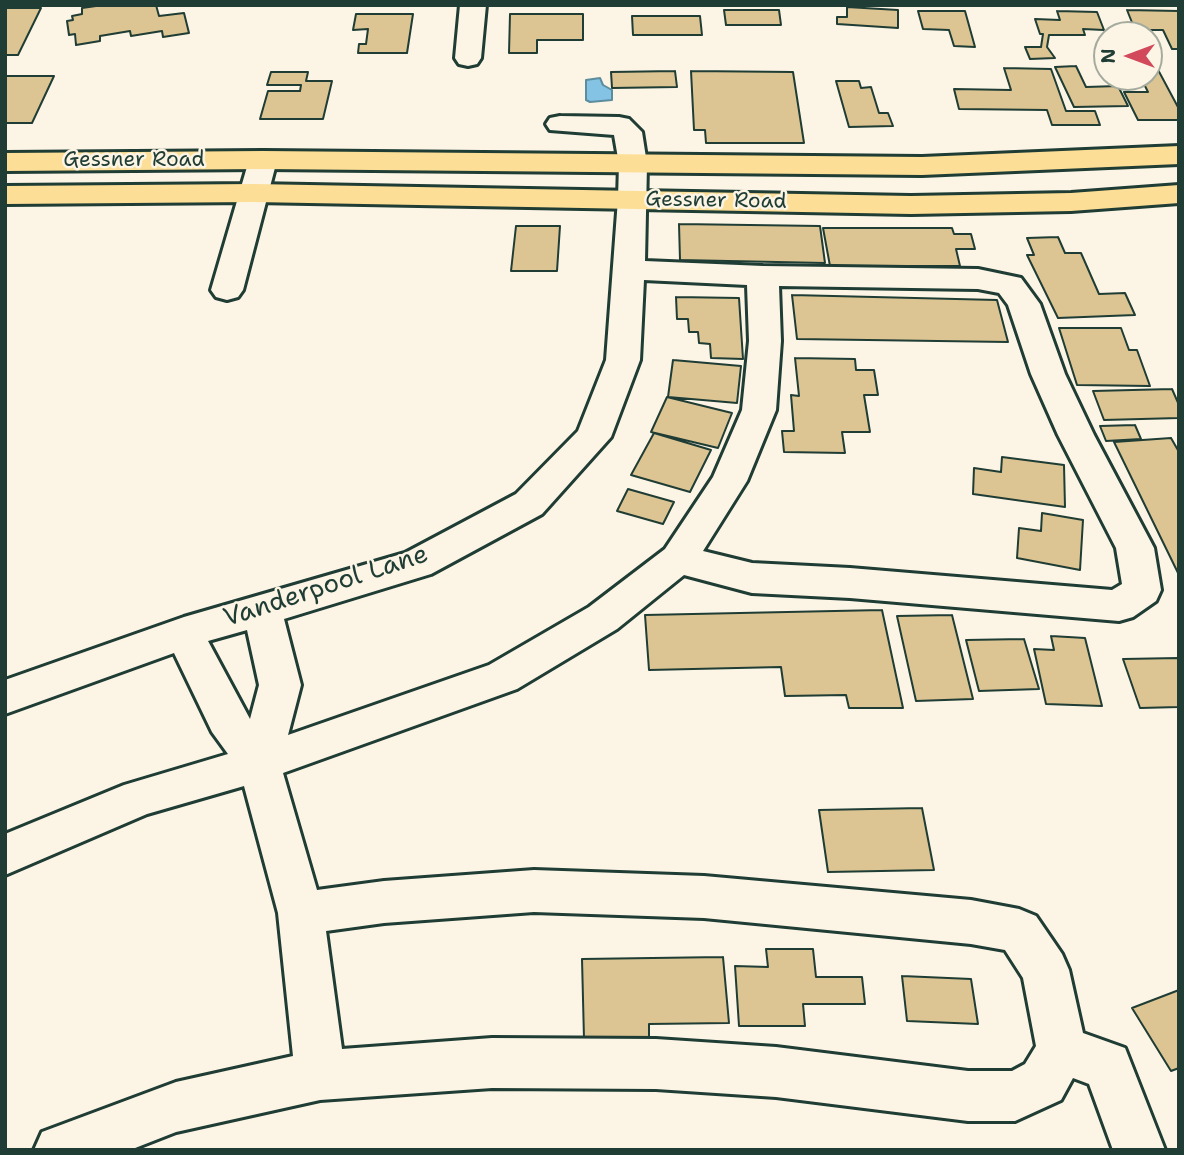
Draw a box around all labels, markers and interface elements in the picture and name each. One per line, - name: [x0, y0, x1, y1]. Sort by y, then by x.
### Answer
- north arrow: [1093, 21, 1163, 91]
- text: N: [1096, 48, 1121, 64]
- street label: Gessner Road: [63, 148, 205, 174]
- street label: Gessner Road: [645, 187, 787, 215]
- street label: Vanderpool Lane: [220, 539, 432, 635]

